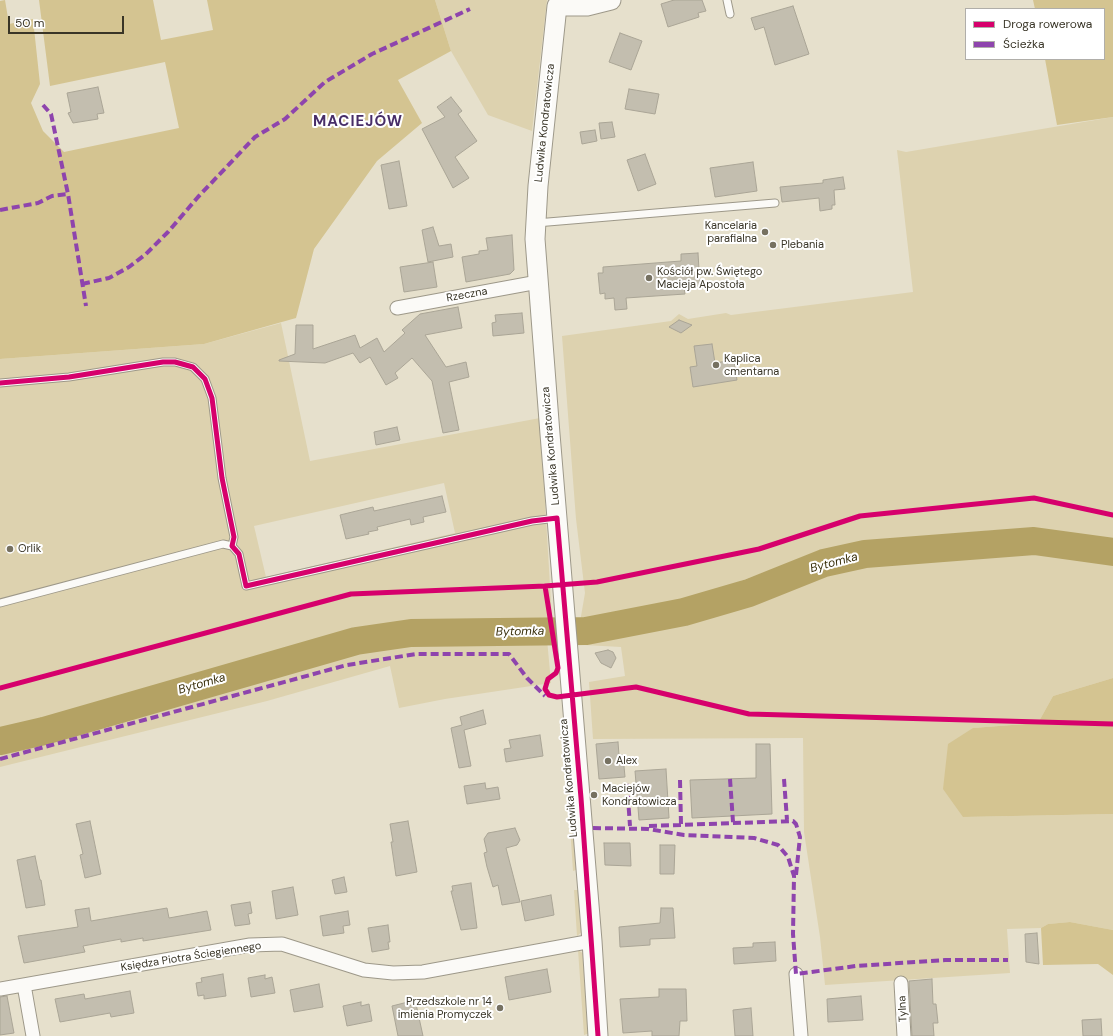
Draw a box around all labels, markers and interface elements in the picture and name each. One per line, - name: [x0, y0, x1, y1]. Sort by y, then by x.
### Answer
- scale bar: [10, 8, 126, 34]
- legend: [965, 8, 1105, 60]
- text: 50 m: [15, 15, 44, 31]
- text: Droga rowerowa: [1003, 16, 1092, 32]
- text: Ścieżka: [1003, 36, 1045, 52]
- street label: Ludwika Kondratowicza: [532, 63, 558, 183]
- district label: MACIEJÓW: [313, 113, 403, 131]
- place label: Kancelaria parafialna: [705, 219, 757, 245]
- marker: Kancelaria parafialna: [760, 227, 770, 237]
- place label: Plebania: [781, 238, 824, 252]
- marker: Plebania: [768, 240, 778, 250]
- place label: Kościół pw. Świętego Macieja Apostoła: [657, 265, 762, 291]
- marker: Kościół pw. Świętego Macieja Apostoła: [644, 273, 654, 283]
- street label: Rzeczna: [445, 285, 489, 305]
- place label: Kaplica cmentarna: [724, 352, 779, 378]
- marker: Kaplica cmentarna: [711, 360, 721, 370]
- street label: Ludwika Kondratowicza: [539, 386, 563, 506]
- place label: Orlik: [18, 542, 41, 556]
- marker: Orlik: [5, 544, 15, 554]
- water label: Bytomka: [809, 550, 859, 576]
- water label: Bytomka: [496, 624, 544, 640]
- water label: Bytomka: [177, 670, 227, 698]
- street label: Ludwika Kondratowicza: [557, 718, 581, 838]
- place label: Alex: [616, 754, 637, 768]
- marker: Alex: [603, 756, 613, 766]
- place label: Maciejów Kondratowicza: [602, 782, 677, 808]
- marker: Maciejów Kondratowicza: [589, 790, 599, 800]
- street label: Księdza Piotra Ściegiennego: [120, 939, 262, 975]
- place label: Przedszkole nr 14 imienia Promyczek: [398, 995, 492, 1021]
- street label: Tylna: [896, 995, 910, 1023]
- marker: Przedszkole nr 14 imienia Promyczek: [495, 1003, 505, 1013]

